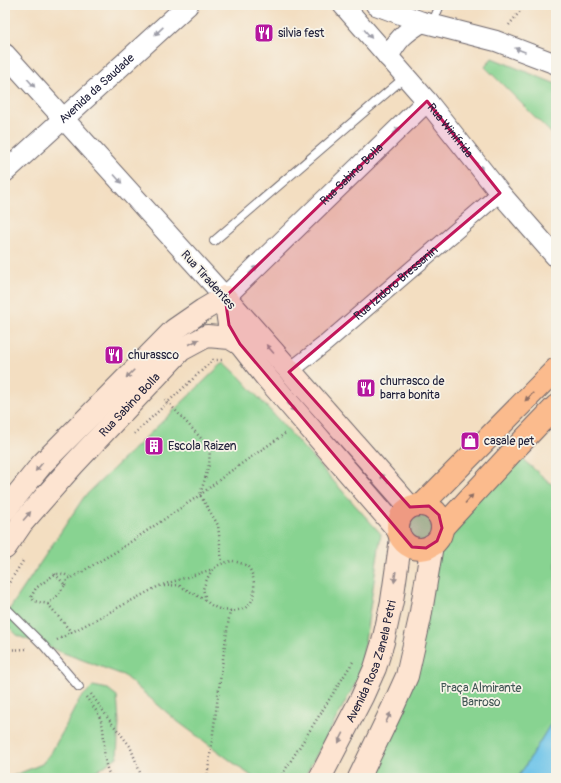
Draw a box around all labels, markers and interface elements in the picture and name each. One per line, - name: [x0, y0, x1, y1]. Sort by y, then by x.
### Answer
- restaurant icon: silvia fest: [253, 22, 275, 44]
- place label: silvia fest: [278, 26, 325, 41]
- one-way arrow: [154, 27, 164, 36]
- one-way arrow: [364, 29, 373, 40]
- one-way arrow: [513, 46, 525, 52]
- street label: Avenida da Saudade: [56, 50, 138, 127]
- one-way arrow: [26, 78, 35, 87]
- street label: Rua Winifrida: [424, 100, 477, 161]
- one-way arrow: [391, 126, 401, 135]
- street label: Rua Sabino Bolla: [317, 140, 387, 208]
- one-way arrow: [474, 161, 483, 172]
- one-way arrow: [113, 175, 122, 184]
- street label: Rua Izidoro Bressanin: [350, 242, 441, 323]
- street label: Rua Tiradentes: [178, 247, 239, 313]
- one-way arrow: [248, 265, 258, 275]
- one-way arrow: [189, 339, 200, 346]
- restaurant icon: churassco: [103, 344, 125, 366]
- one-way arrow: [265, 344, 274, 354]
- place label: churassco: [128, 348, 179, 363]
- street label: Rua Sabino Bolla: [96, 369, 163, 440]
- one-way arrow: [125, 369, 135, 379]
- place label: churrasco de barra bonita: [380, 374, 444, 403]
- restaurant icon: churrasco de barra bonita: [355, 377, 377, 399]
- one-way arrow: [524, 392, 534, 402]
- one-way arrow: [287, 402, 296, 413]
- shop icon: casale pet: [459, 430, 481, 452]
- place label: casale pet: [484, 434, 535, 449]
- building icon: Escola Raizen: [143, 435, 165, 457]
- place label: Escola Raizen: [168, 439, 237, 454]
- one-way arrow: [35, 462, 44, 473]
- one-way arrow: [379, 472, 388, 483]
- one-way arrow: [464, 494, 473, 505]
- one-way arrow: [23, 511, 32, 522]
- one-way arrow: [392, 571, 398, 583]
- street label: Avenida Rosa Zanela Petri: [343, 599, 399, 725]
- park label: Praça Almirante Barroso: [440, 681, 522, 710]
- one-way arrow: [385, 712, 391, 724]
- one-way arrow: [337, 733, 344, 744]

